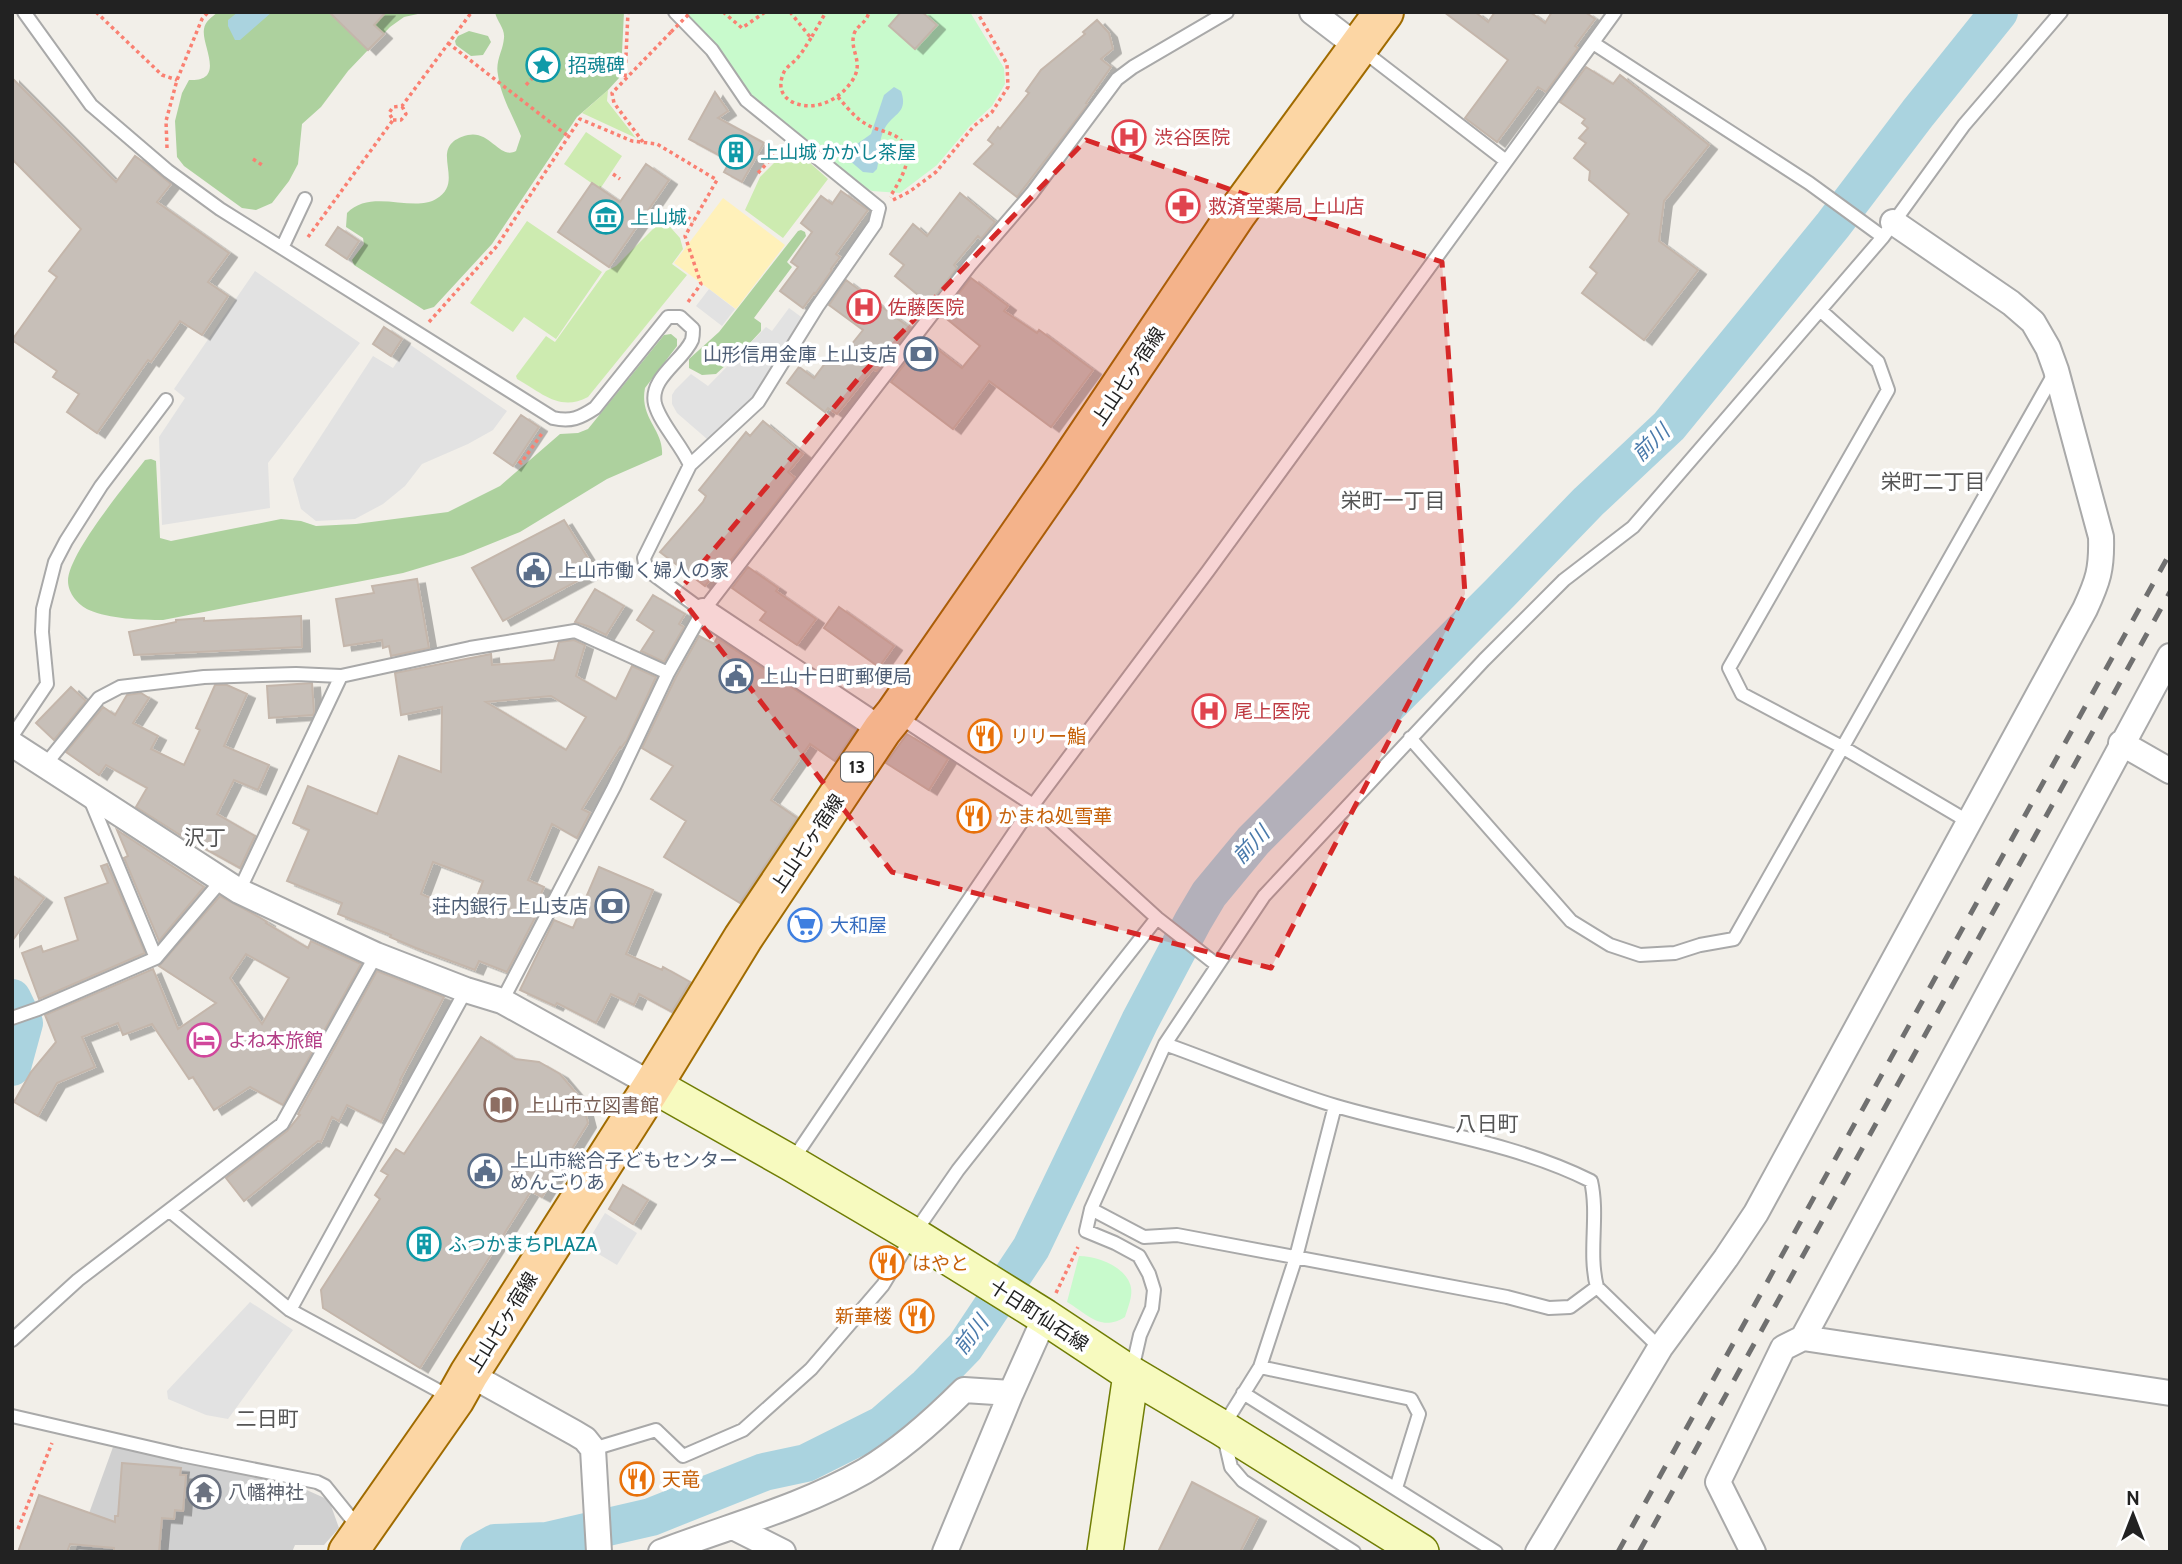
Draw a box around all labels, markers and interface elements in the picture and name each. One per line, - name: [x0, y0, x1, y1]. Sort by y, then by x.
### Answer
- place icon: 招魂碑: [524, 46, 562, 84]
- place label: 招魂碑: [568, 54, 625, 77]
- hospital icon: 渋谷医院: [1110, 118, 1148, 156]
- place label: 渋谷医院: [1154, 126, 1230, 149]
- building icon: 上山城 かかし茶屋: [717, 133, 755, 171]
- place label: 上山城 かかし茶屋: [760, 141, 916, 164]
- pharmacy icon: 救済堂薬局 上山店: [1164, 187, 1202, 225]
- place label: 救済堂薬局 上山店: [1208, 195, 1364, 218]
- museum icon: 上山城: [587, 198, 625, 236]
- place label: 上山城: [630, 206, 687, 229]
- hospital icon: 佐藤医院: [845, 288, 883, 326]
- place label: 佐藤医院: [888, 296, 964, 319]
- street label: 上山七ヶ宿線: [1087, 323, 1170, 430]
- bank icon: 山形信用金庫 上山支店: [902, 335, 940, 373]
- place label: 山形信用金庫 上山支店: [703, 343, 897, 366]
- water label: 前川: [1627, 418, 1676, 466]
- district label: 栄町二丁目: [1881, 469, 1986, 494]
- district label: 栄町一丁目: [1341, 488, 1446, 513]
- public building icon: 上山市働く婦人の家: [515, 551, 553, 589]
- place label: 上山市働く婦人の家: [558, 559, 729, 582]
- public building icon: 上山十日町郵便局: [717, 657, 755, 695]
- place label: 上山十日町郵便局: [760, 665, 912, 688]
- hospital icon: 尾上医院: [1190, 692, 1228, 730]
- place label: 尾上医院: [1234, 700, 1310, 723]
- restaurant icon: リリー鮨: [966, 717, 1004, 755]
- place label: リリー鮨: [1010, 725, 1086, 748]
- road number: 13: [841, 752, 873, 782]
- street label: 上山七ヶ宿線: [766, 790, 849, 897]
- restaurant icon: かまね処雪華: [955, 797, 993, 835]
- place label: かまね処雪華: [998, 805, 1112, 828]
- water label: 前川: [1227, 819, 1276, 868]
- district label: 沢丁: [184, 825, 226, 850]
- bank icon: 荘内銀行 上山支店: [593, 887, 631, 925]
- place label: 荘内銀行 上山支店: [432, 895, 588, 918]
- supermarket icon: 大和屋: [786, 906, 824, 944]
- place label: 大和屋: [830, 914, 887, 937]
- hotel icon: よね本旅館: [185, 1021, 223, 1059]
- place label: よね本旅館: [228, 1029, 323, 1052]
- library icon: 上山市立図書館: [482, 1086, 520, 1124]
- place label: 上山市立図書館: [526, 1094, 659, 1117]
- district label: 八日町: [1456, 1111, 1519, 1136]
- place label: 上山市総合子どもセンター めんごりあ: [510, 1149, 738, 1194]
- public building icon: 上山市総合子どもセンター めんごりあ: [466, 1152, 504, 1190]
- building icon: ふつかまちPLAZA: [405, 1225, 443, 1263]
- place label: ふつかまちPLAZA: [448, 1233, 598, 1256]
- restaurant icon: はやと: [868, 1244, 906, 1282]
- place label: はやと: [912, 1252, 969, 1275]
- street label: 上山七ヶ宿線: [462, 1268, 542, 1377]
- street label: 十日町仙石線: [985, 1275, 1093, 1356]
- restaurant icon: 新華楼: [898, 1297, 936, 1335]
- place label: 新華楼: [835, 1305, 892, 1328]
- water label: 前川: [948, 1309, 994, 1359]
- district label: 二日町: [236, 1406, 299, 1431]
- restaurant icon: 天竜: [618, 1460, 656, 1498]
- place label: 天竜: [662, 1468, 700, 1491]
- temple icon: 八幡神社: [185, 1473, 223, 1511]
- north arrow: [2098, 1480, 2168, 1550]
- place label: 八幡神社: [228, 1481, 304, 1504]
- text: N: [2126, 1487, 2140, 1510]

